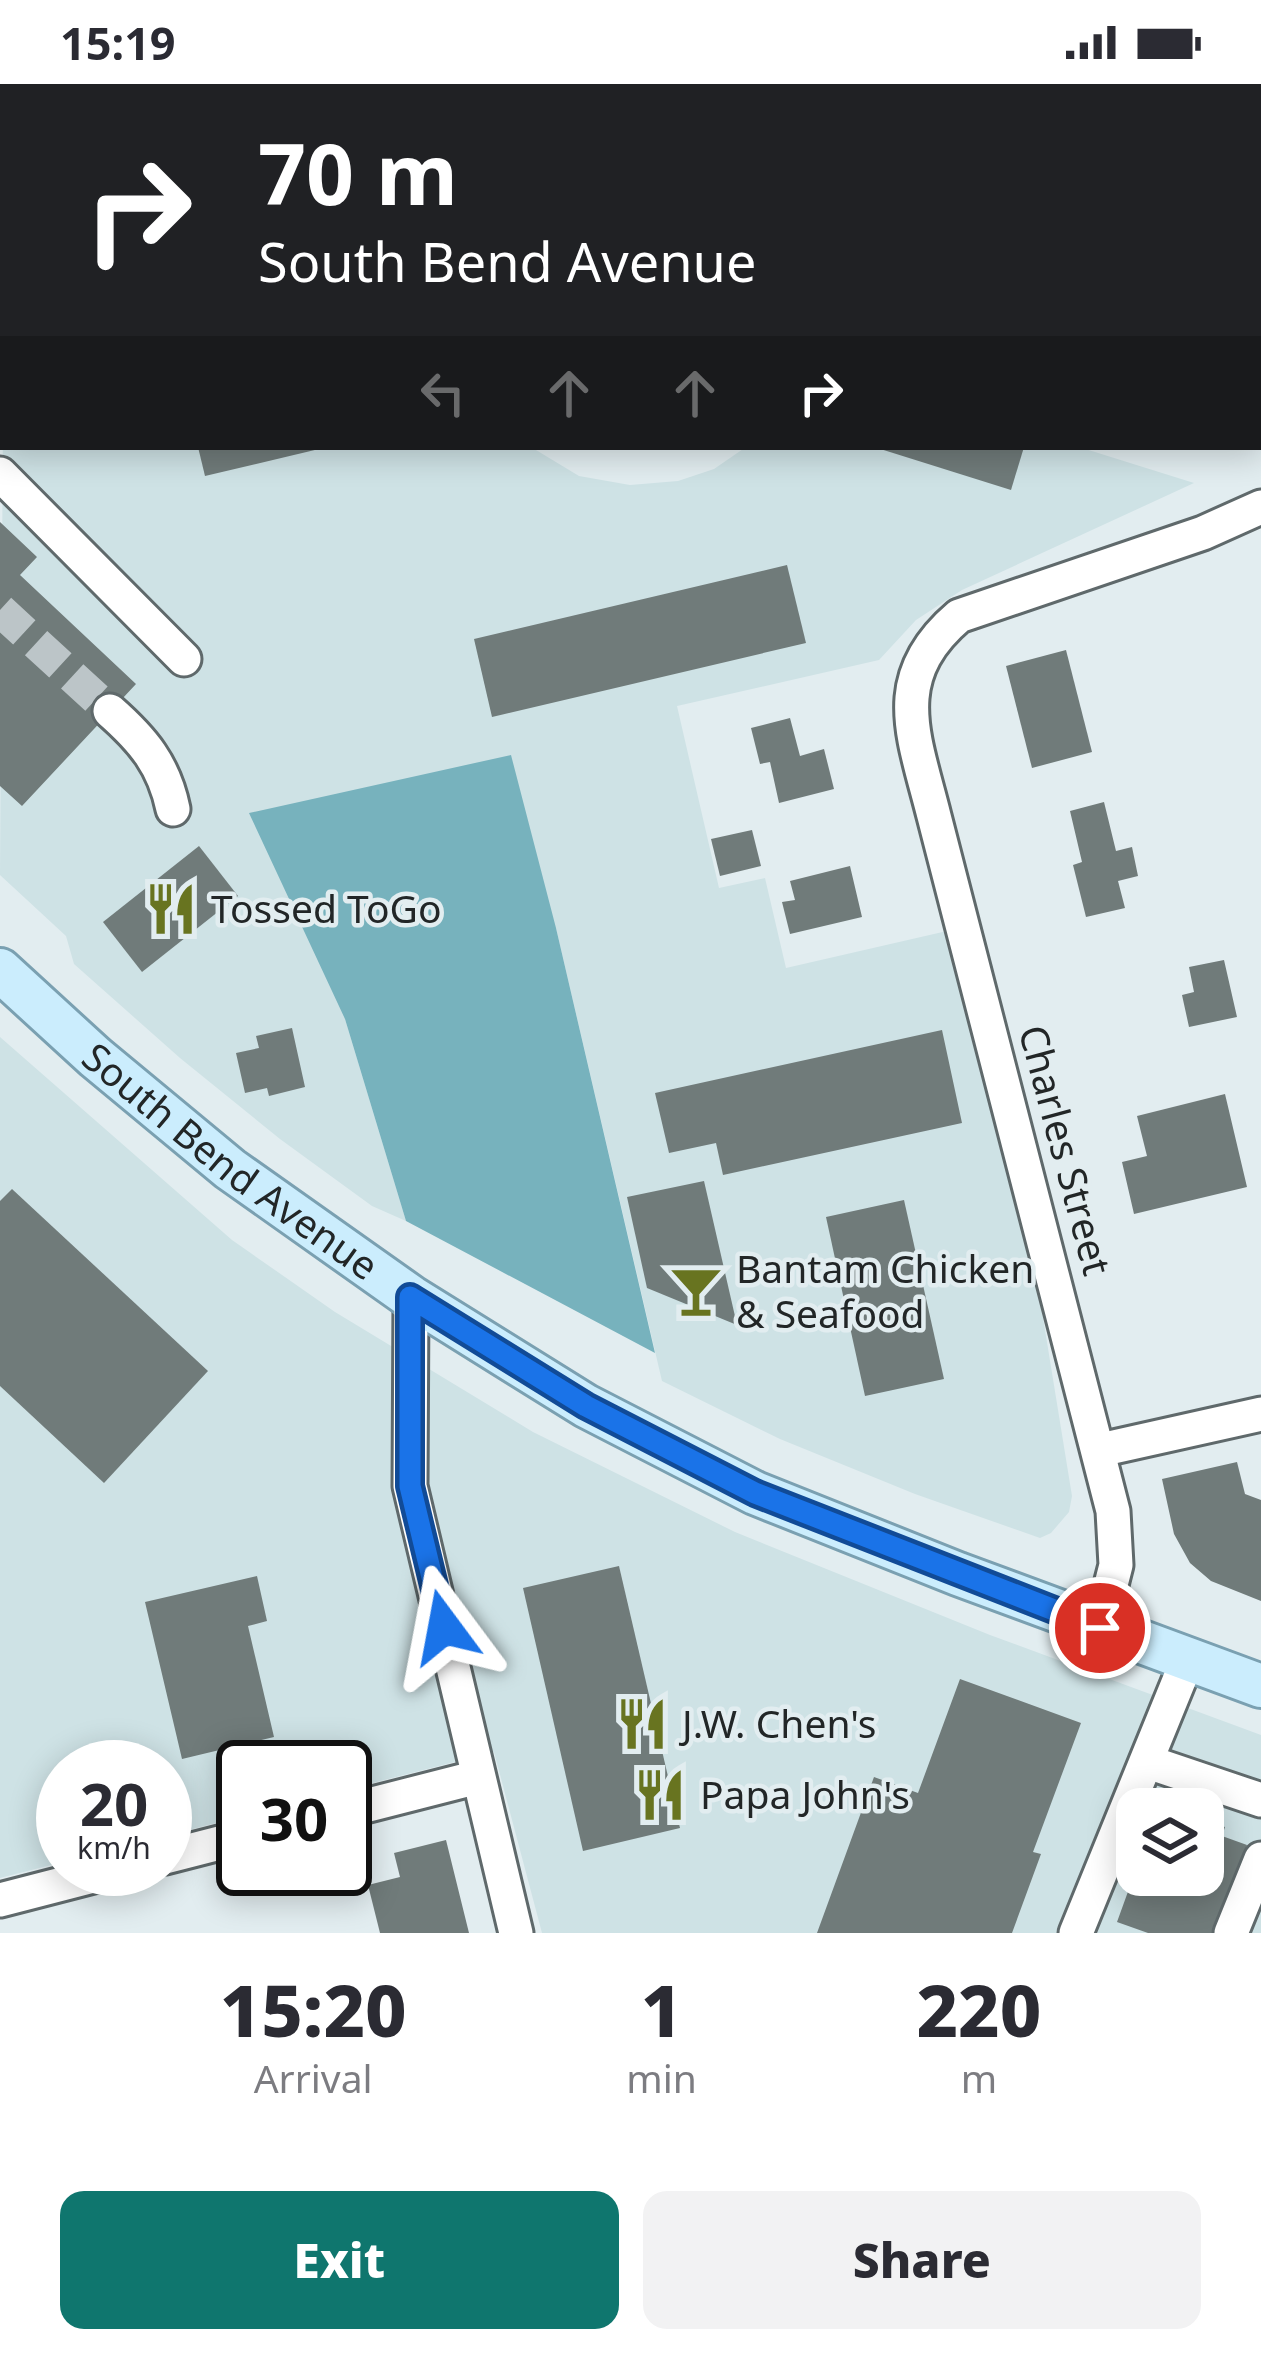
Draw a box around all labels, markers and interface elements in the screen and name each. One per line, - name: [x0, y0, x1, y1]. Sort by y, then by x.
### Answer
- text: 15:19: [60, 12, 176, 73]
- text: 70 m: [258, 115, 458, 230]
- icon: right: [60, 132, 216, 288]
- text: South Bend Avenue: [258, 224, 756, 298]
- icon: left: [410, 360, 476, 426]
- icon: ahead: [536, 360, 602, 426]
- icon: ahead: [662, 360, 728, 426]
- icon: right: [788, 360, 854, 426]
- restaurant icon: Tossed ToGo: [142, 880, 200, 938]
- place label: Tossed ToGo: [211, 881, 442, 934]
- street label: Charles Street: [1008, 1019, 1125, 1280]
- street label: South Bend Avenue: [72, 1030, 390, 1291]
- place label: Bantam Chicken & Seafood: [736, 1241, 1034, 1339]
- bar icon: Bantam Chicken & Seafood: [667, 1262, 725, 1320]
- position arrow: [381, 1564, 507, 1690]
- pin: [1049, 1577, 1151, 1679]
- icon: arrive: [1067, 1595, 1133, 1661]
- restaurant icon: J.W. Chen's: [613, 1695, 671, 1753]
- place label: J.W. Chen's: [678, 1696, 876, 1749]
- speed limit sign: 30: [216, 1740, 372, 1896]
- text: 20: [80, 1762, 148, 1844]
- restaurant icon: Papa John's: [631, 1766, 689, 1824]
- place label: Papa John's: [700, 1767, 910, 1820]
- map controls: [1116, 1788, 1224, 1896]
- button: layers: [1116, 1788, 1224, 1896]
- text: km/h: [77, 1827, 151, 1868]
- text: 15:20: [220, 1960, 407, 2058]
- text: 1: [641, 1960, 682, 2058]
- text: 220: [917, 1960, 1041, 2058]
- text: Arrival: [254, 2051, 373, 2104]
- text: min: [626, 2051, 697, 2104]
- text: m: [961, 2051, 997, 2104]
- button: Exit: [60, 2191, 619, 2329]
- button: Share: [643, 2191, 1201, 2329]

